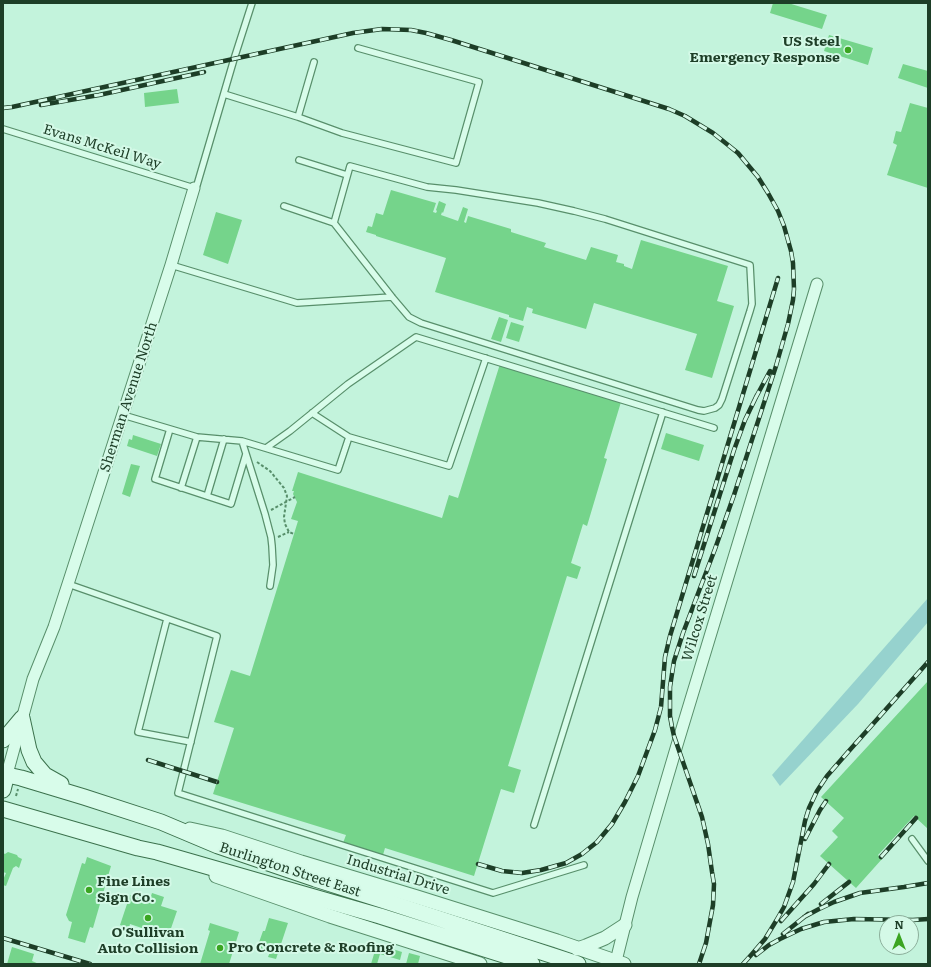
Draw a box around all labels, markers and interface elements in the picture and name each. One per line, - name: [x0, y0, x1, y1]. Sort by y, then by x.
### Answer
- place label: US Steel Emergency Response: [690, 34, 840, 66]
- marker: US Steel Emergency Response: [843, 45, 853, 55]
- street label: Evans McKeil Way: [41, 121, 163, 173]
- street label: Sherman Avenue North: [97, 320, 161, 474]
- street label: Wilcox Street: [679, 573, 721, 663]
- street label: Burlington Street East: [217, 839, 363, 901]
- street label: Industrial Drive: [344, 851, 452, 899]
- place label: Fine Lines Sign Co.: [97, 874, 170, 906]
- marker: Fine Lines Sign Co.: [84, 885, 94, 895]
- marker: O'Sullivan Auto Collision: [143, 913, 153, 923]
- north arrow: [879, 915, 919, 955]
- text: N: [894, 916, 904, 932]
- place label: O'Sullivan Auto Collision: [98, 925, 198, 958]
- place label: Pro Concrete & Roofing: [228, 940, 394, 956]
- marker: Pro Concrete & Roofing: [215, 943, 225, 953]

